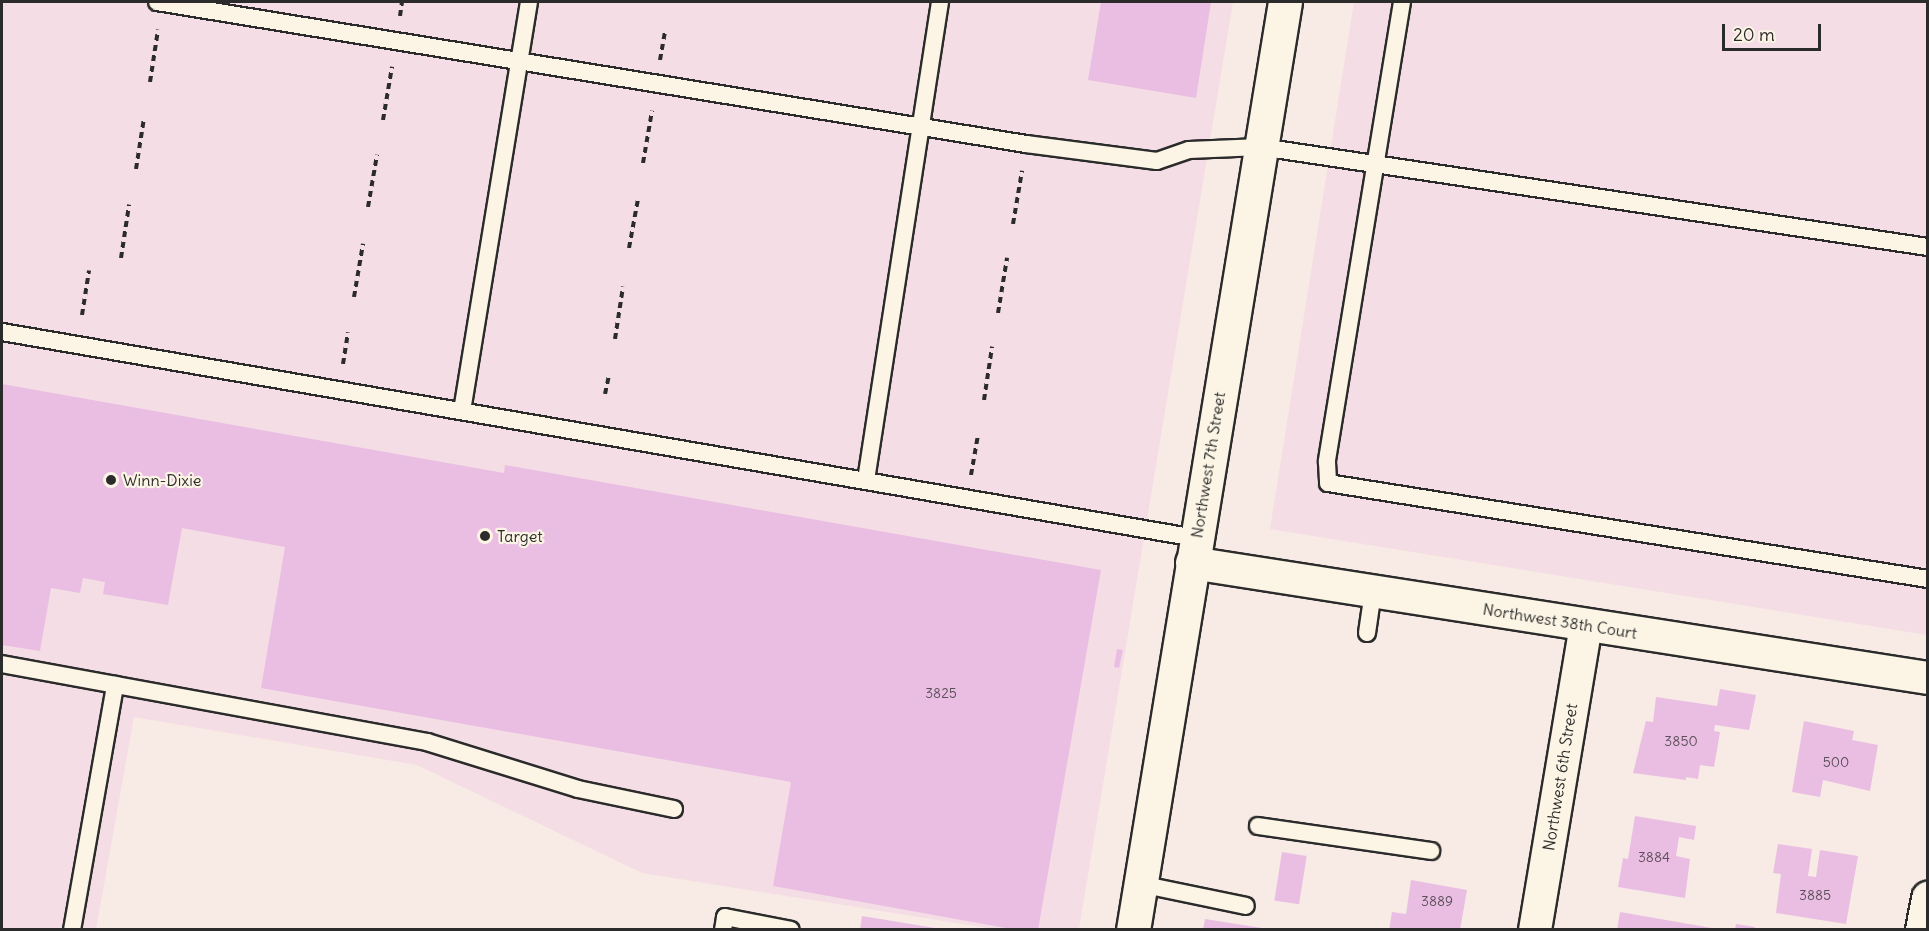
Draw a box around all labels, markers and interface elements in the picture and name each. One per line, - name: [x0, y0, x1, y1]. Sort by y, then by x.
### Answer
- scale bar: [1725, 12, 1824, 50]
- text: 20 m: [1733, 23, 1775, 46]
- street label: Northwest 7th Street: [1187, 391, 1229, 539]
- place label: Winn-Dixie: [123, 470, 201, 490]
- marker: Winn-Dixie: [104, 473, 118, 487]
- place label: Target: [497, 526, 543, 546]
- marker: Target: [478, 529, 492, 543]
- street label: Northwest 38th Court: [1481, 599, 1639, 643]
- house number: 3825: [925, 685, 957, 701]
- street label: Northwest 6th Street: [1539, 702, 1581, 852]
- house number: 3850: [1664, 733, 1698, 749]
- house number: 500: [1823, 754, 1849, 770]
- house number: 3884: [1638, 849, 1670, 865]
- house number: 3885: [1799, 887, 1831, 903]
- house number: 3889: [1421, 893, 1453, 909]

